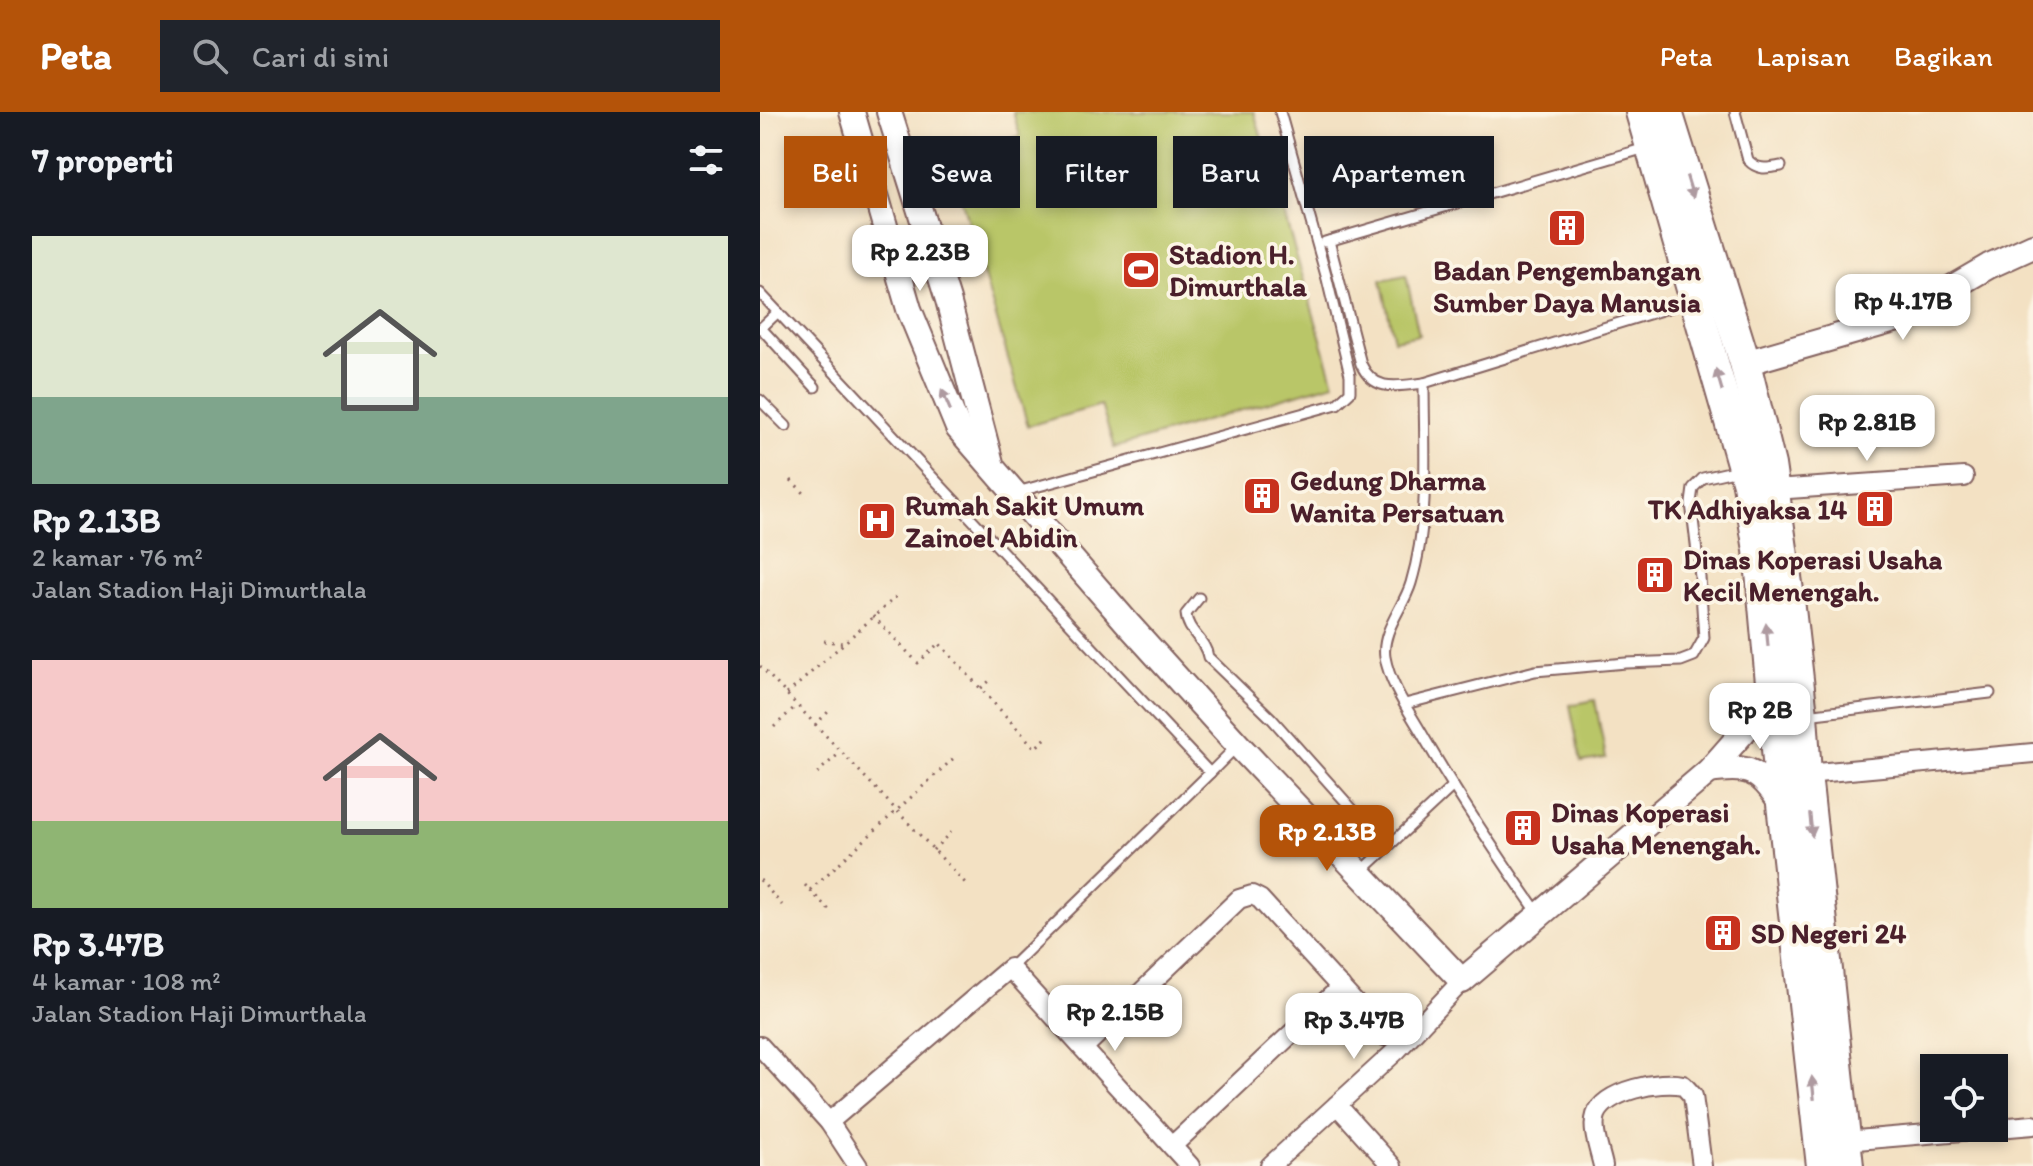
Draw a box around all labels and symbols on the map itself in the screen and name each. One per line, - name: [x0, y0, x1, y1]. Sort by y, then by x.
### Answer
- one-way arrow: [1685, 175, 1697, 199]
- building icon: Badan Pengembangan Sumber Daya Manusia: [1546, 207, 1588, 249]
- pin: Rp 2.23B: [837, 225, 1003, 293]
- place label: Stadion H. Dimurthala: [1169, 237, 1307, 303]
- sports icon: Stadion H. Dimurthala: [1120, 249, 1162, 291]
- place label: Badan Pengembangan Sumber Daya Manusia: [1433, 253, 1701, 319]
- pin: Rp 4.17B: [1820, 274, 1986, 342]
- one-way arrow: [1712, 368, 1725, 392]
- one-way arrow: [939, 389, 952, 412]
- pin: Rp 2.81B: [1784, 395, 1950, 463]
- place label: Gedung Dharma Wanita Persatuan: [1290, 463, 1504, 529]
- building icon: Gedung Dharma Wanita Persatuan: [1241, 475, 1283, 517]
- place label: Rumah Sakit Umum Zainoel Abidin: [905, 488, 1144, 554]
- building icon: TK Adhiyaksa 14: [1854, 488, 1896, 530]
- place label: TK Adhiyaksa 14: [1647, 492, 1847, 526]
- hospital icon: Rumah Sakit Umum Zainoel Abidin: [856, 500, 898, 542]
- place label: Dinas Koperasi Usaha Kecil Menengah.: [1683, 542, 1943, 608]
- building icon: Dinas Koperasi Usaha Kecil Menengah.: [1634, 554, 1676, 596]
- one-way arrow: [1761, 622, 1774, 647]
- pin: Rp 2B: [1704, 683, 1816, 751]
- place label: Dinas Koperasi Usaha Menengah.: [1551, 795, 1761, 861]
- pin: Rp 2.13B: [1244, 805, 1410, 873]
- building icon: Dinas Koperasi Usaha Menengah.: [1502, 807, 1544, 849]
- one-way arrow: [1805, 813, 1818, 838]
- building icon: SD Negeri 24: [1702, 912, 1744, 954]
- place label: SD Negeri 24: [1751, 916, 1906, 950]
- pin: Rp 2.15B: [1032, 985, 1198, 1053]
- pin: Rp 3.47B: [1271, 993, 1437, 1061]
- one-way arrow: [1807, 1076, 1820, 1101]

